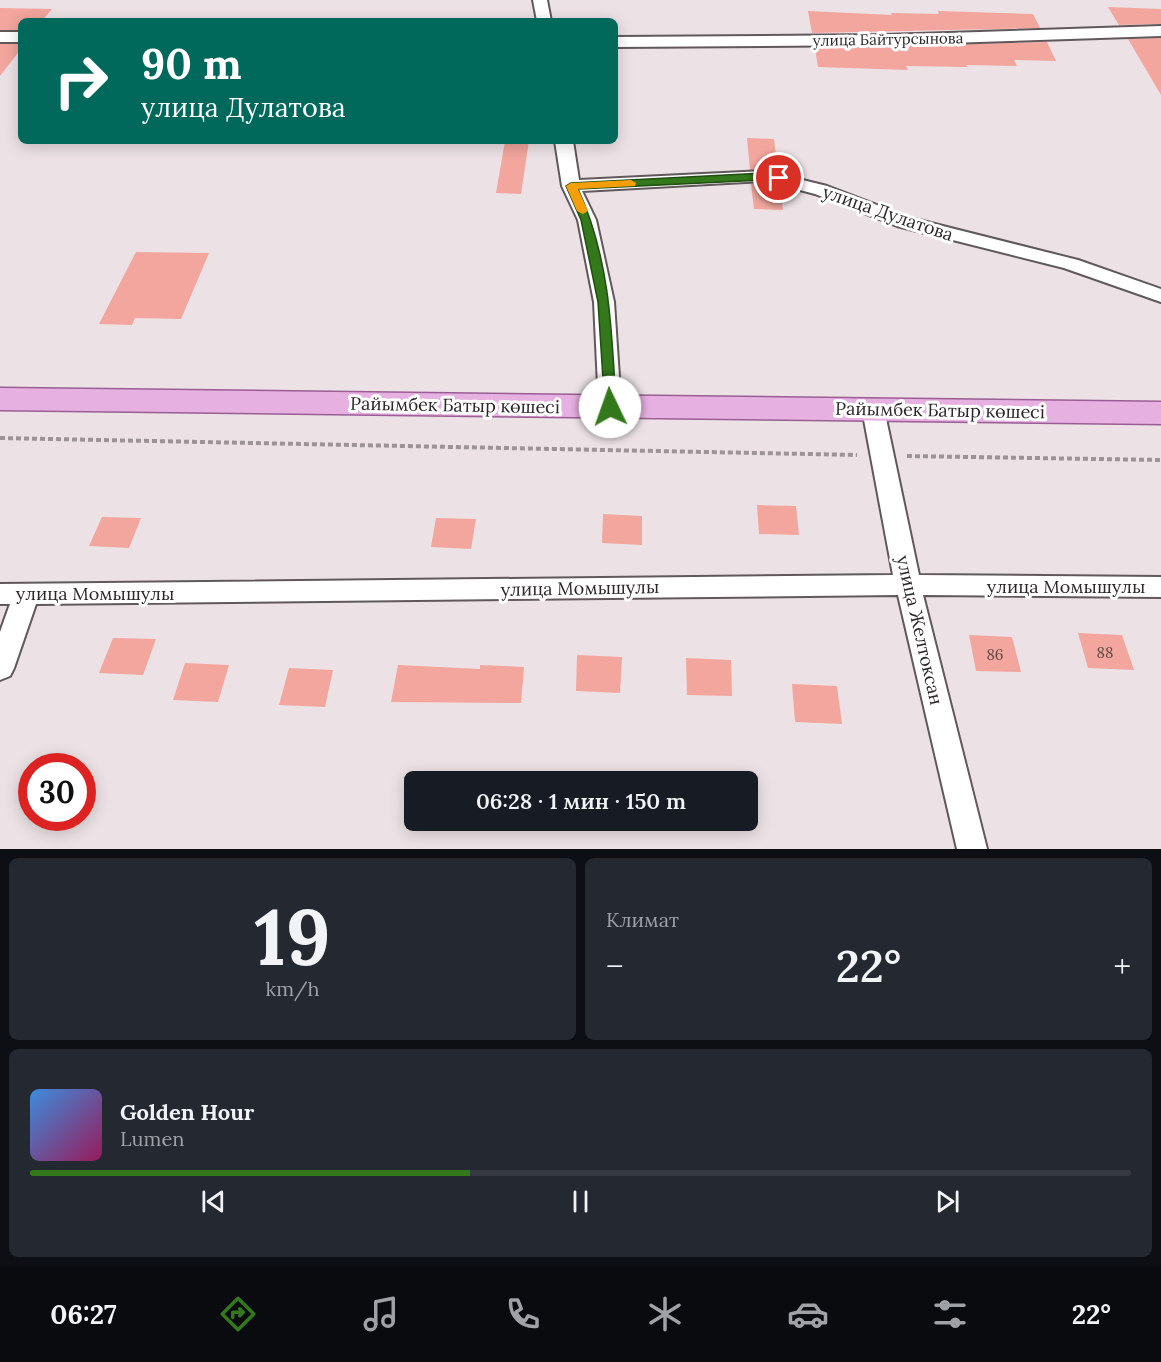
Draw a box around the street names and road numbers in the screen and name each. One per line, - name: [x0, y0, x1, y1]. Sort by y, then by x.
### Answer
- street label: улица Байтурсынова: [813, 28, 964, 50]
- street label: улица Дулатова: [820, 180, 956, 246]
- street label: Райымбек Батыр көшесі: [350, 392, 560, 418]
- street label: Райымбек Батыр көшесі: [835, 397, 1045, 423]
- street label: улица Желтоксан: [892, 553, 948, 707]
- street label: улица Момышулы: [501, 575, 659, 601]
- street label: улица Момышулы: [987, 575, 1145, 598]
- street label: улица Момышулы: [16, 582, 174, 605]

